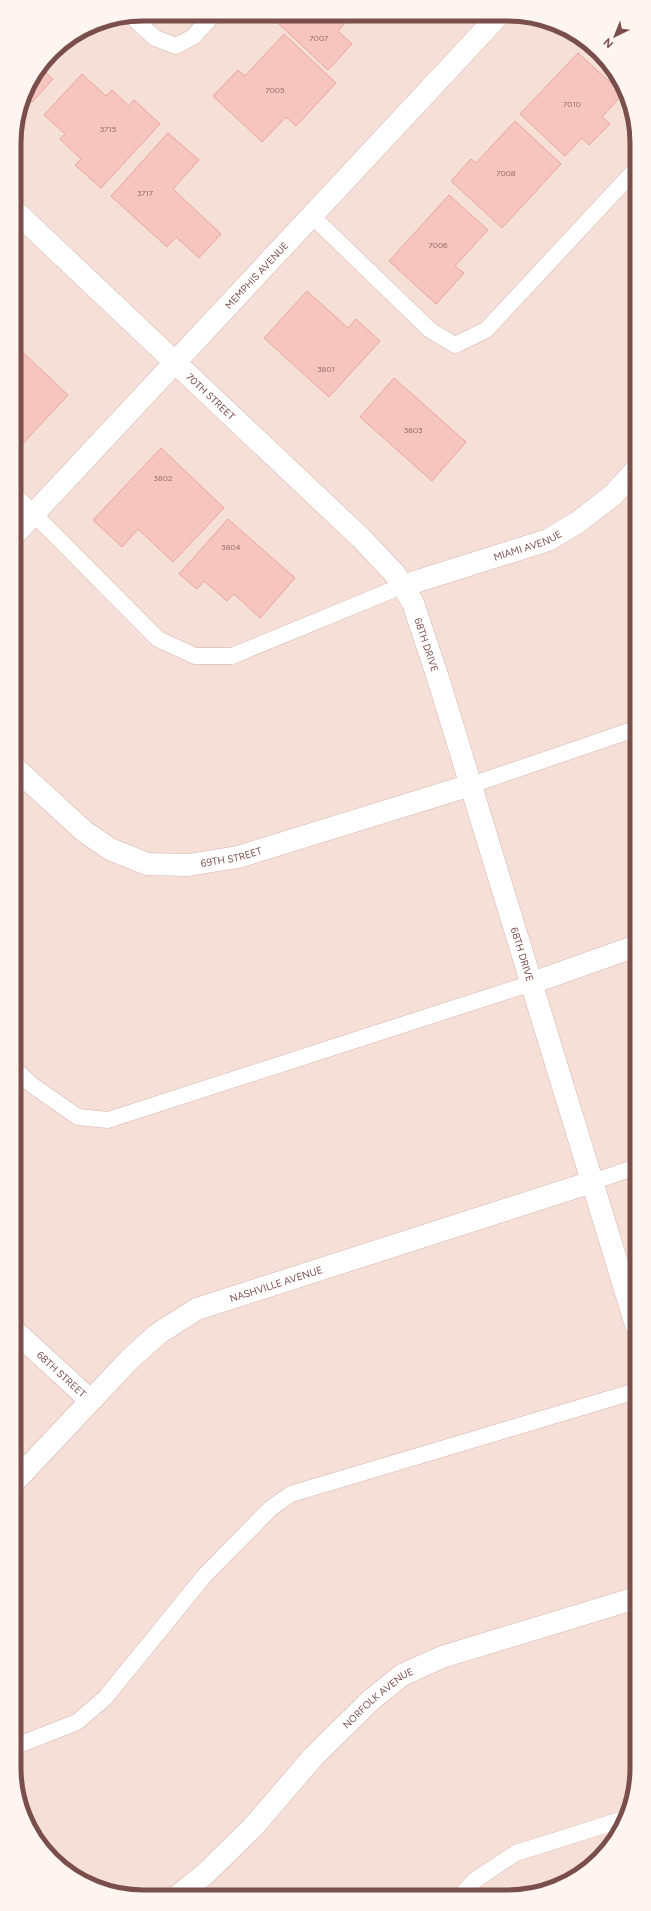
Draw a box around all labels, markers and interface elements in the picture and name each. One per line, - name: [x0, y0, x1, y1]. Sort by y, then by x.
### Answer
- north arrow: [595, 16, 635, 56]
- house number: 7007: [310, 33, 329, 43]
- text: N: [601, 35, 616, 51]
- house number: 7005: [265, 85, 285, 95]
- house number: 7010: [563, 99, 581, 109]
- house number: 3715: [100, 124, 117, 134]
- house number: 7008: [496, 168, 516, 178]
- house number: 3717: [137, 188, 154, 198]
- street label: MEMPHIS AVENUE: [222, 239, 291, 312]
- house number: 7006: [428, 240, 448, 250]
- house number: 3801: [317, 364, 335, 374]
- street label: 70TH STREET: [183, 370, 238, 423]
- house number: 3803: [404, 425, 422, 435]
- house number: 3802: [154, 473, 172, 483]
- street label: MIAMI AVENUE: [492, 527, 564, 564]
- house number: 3804: [221, 542, 241, 552]
- street label: 68TH DRIVE: [411, 616, 441, 674]
- street label: 69TH STREET: [200, 844, 264, 870]
- street label: 68TH DRIVE: [508, 926, 536, 983]
- street label: NASHVILLE AVENUE: [228, 1263, 324, 1305]
- street label: 68TH STREET: [34, 1348, 89, 1401]
- street label: NORFOLK AVENUE: [340, 1665, 415, 1731]

